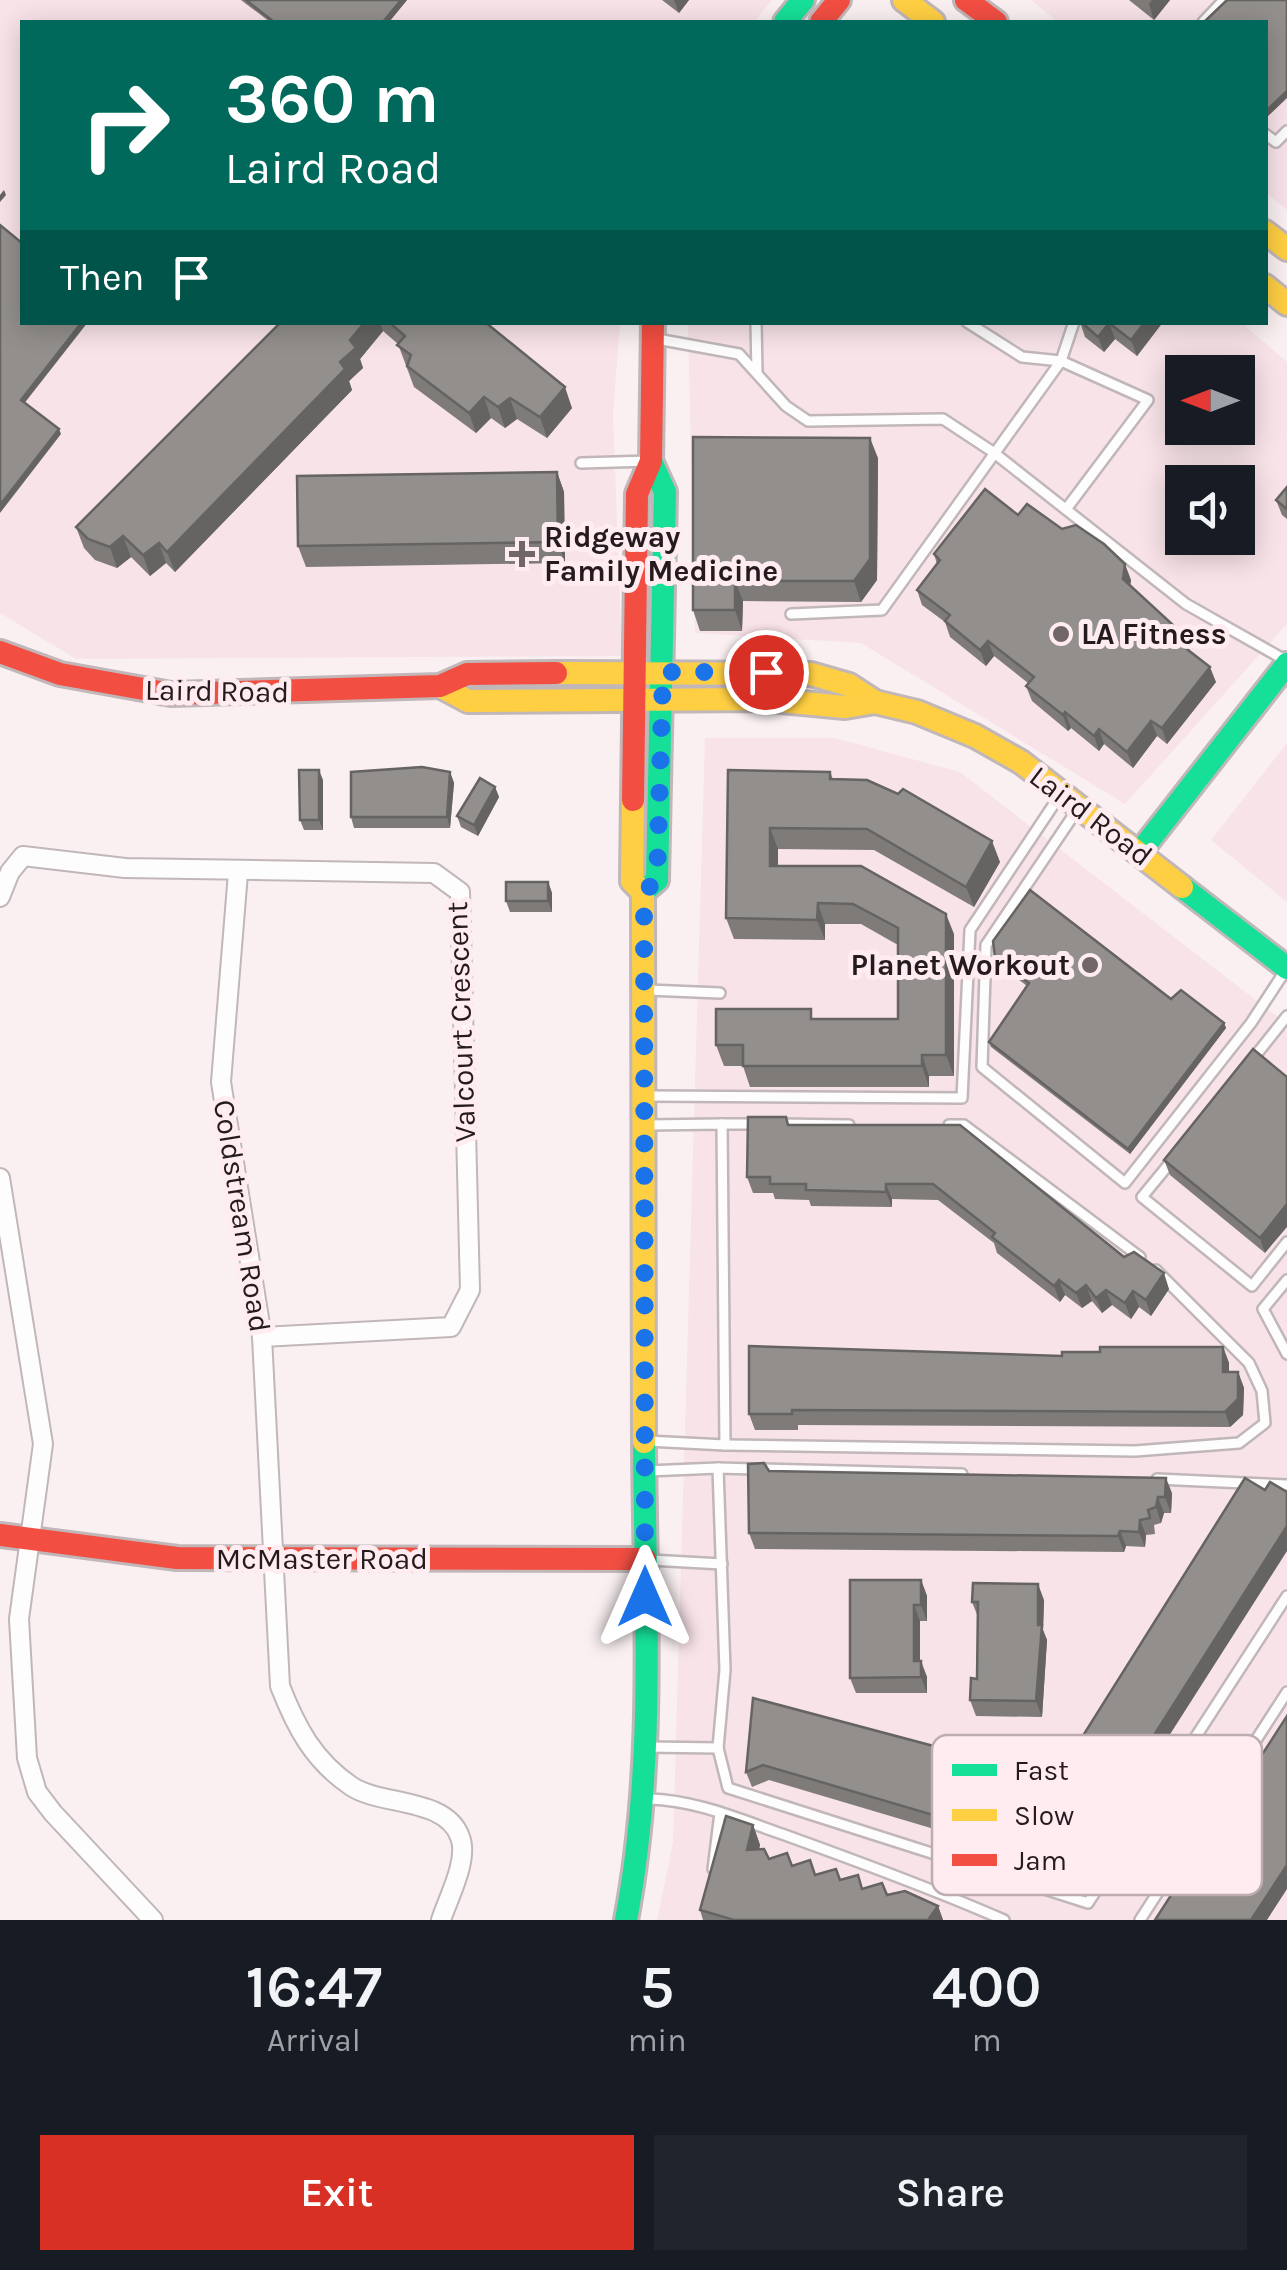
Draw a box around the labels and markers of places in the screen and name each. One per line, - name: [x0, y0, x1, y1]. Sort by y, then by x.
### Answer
- place label: Ridgeway Family Medicine: [544, 519, 778, 589]
- marker: Ridgeway Family Medicine: [509, 541, 535, 567]
- place label: LA Fitness: [1081, 616, 1227, 652]
- marker: LA Fitness: [1050, 623, 1072, 645]
- pin: [724, 630, 809, 715]
- place label: Planet Workout: [851, 947, 1070, 983]
- marker: Planet Workout: [1079, 954, 1101, 976]

